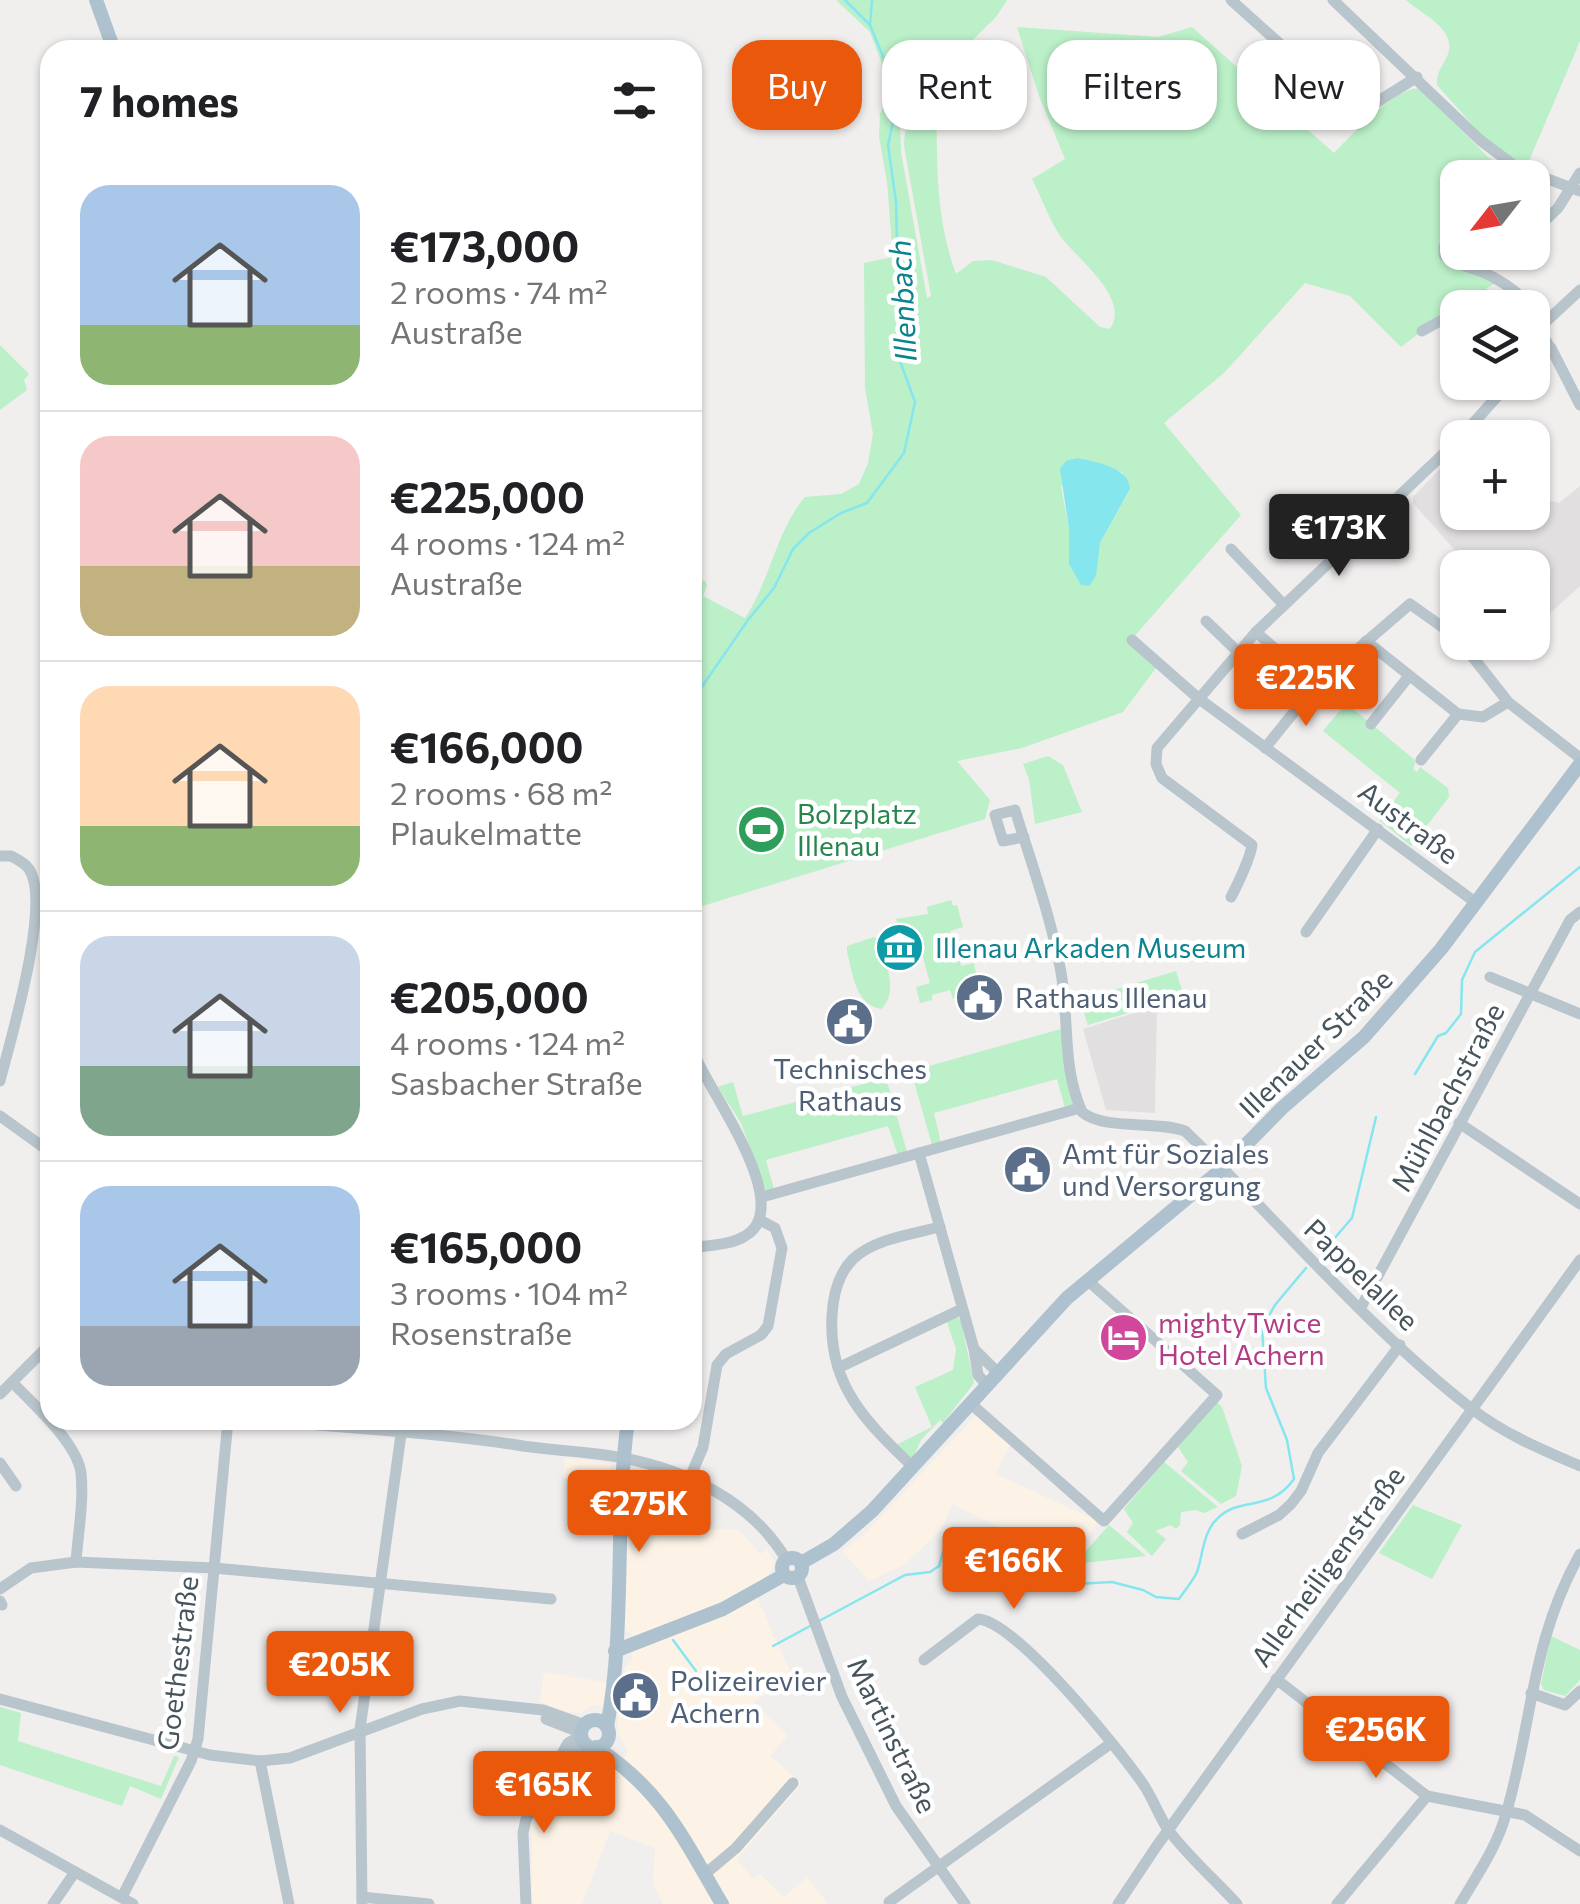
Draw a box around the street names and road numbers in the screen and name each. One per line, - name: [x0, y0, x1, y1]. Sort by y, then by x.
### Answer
- street label: Austraße: [1352, 773, 1466, 871]
- street label: Illenauer Straße: [1231, 962, 1399, 1124]
- street label: Mühlbachstraße: [1383, 997, 1511, 1197]
- street label: Pappelallee: [1298, 1211, 1426, 1337]
- street label: Allerheiligenstraße: [1243, 1459, 1411, 1673]
- street label: Goethestraße: [149, 1574, 205, 1752]
- street label: Martinstraße: [841, 1652, 945, 1818]

